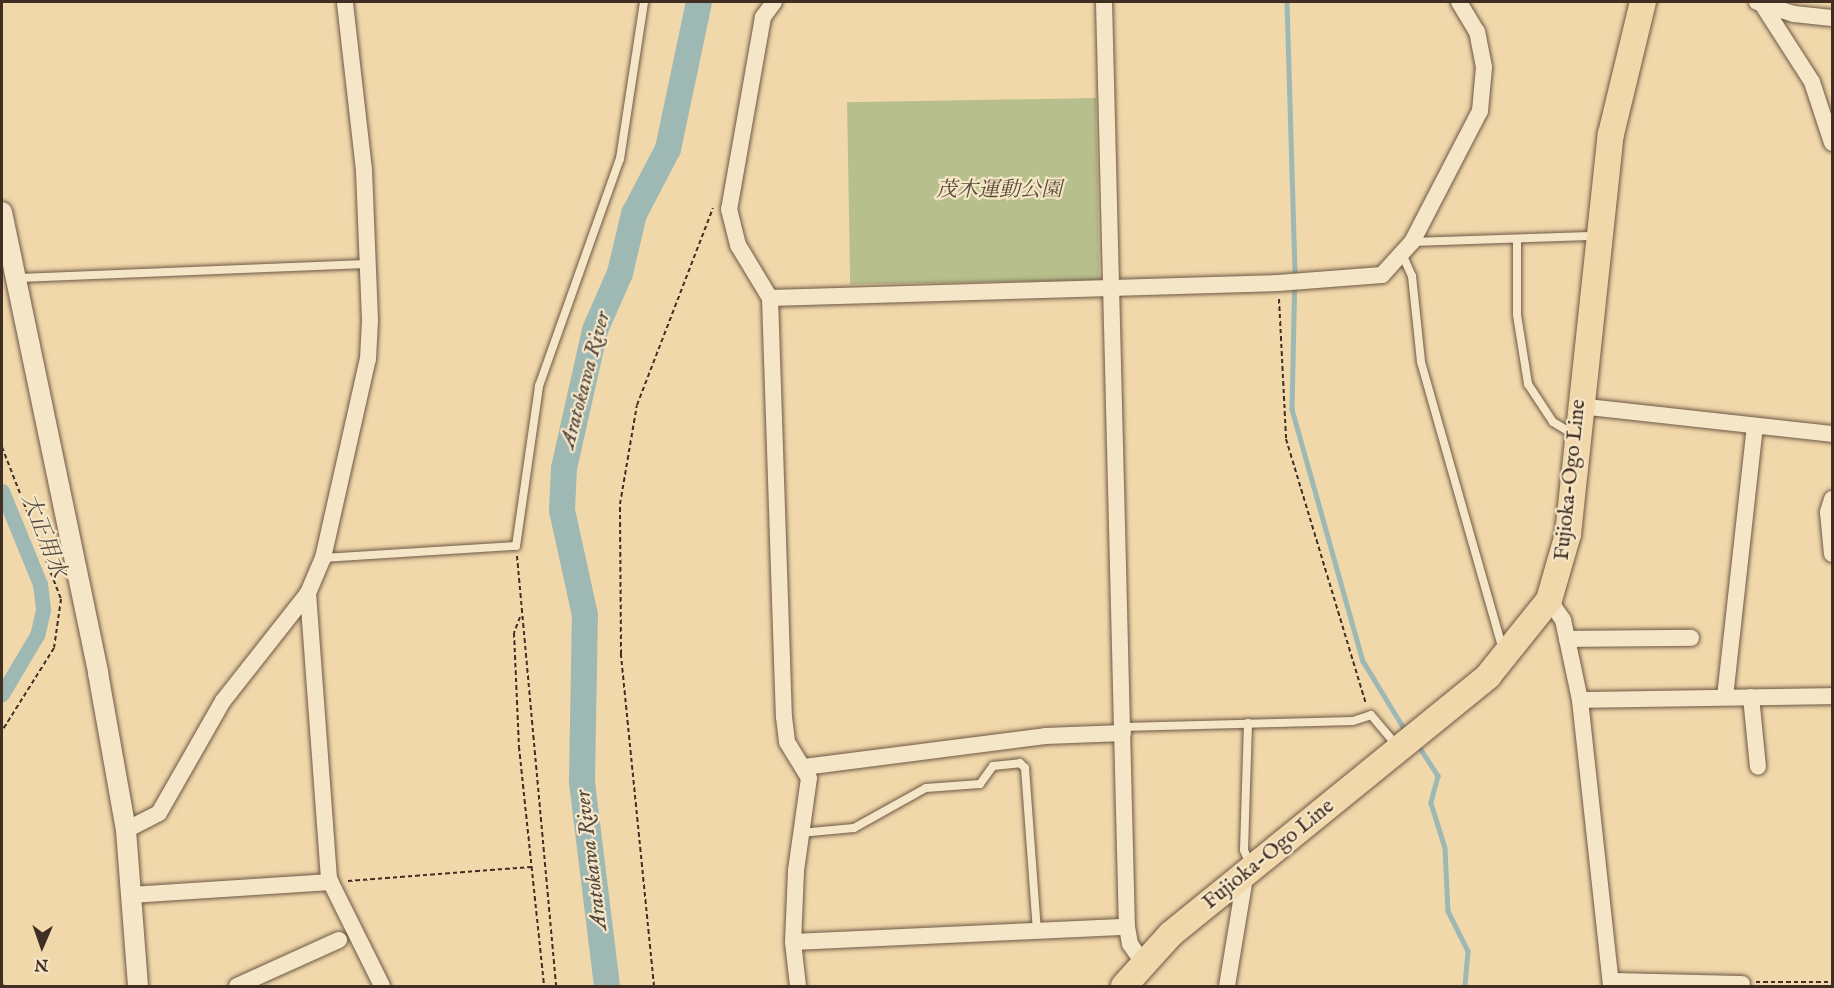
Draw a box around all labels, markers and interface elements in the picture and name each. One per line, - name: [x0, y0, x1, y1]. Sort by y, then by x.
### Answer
- park label: 茂木運動公園: [936, 178, 1062, 204]
- water label: Aratokawa River: [555, 309, 617, 451]
- street label: Fujioka-Ogo Line: [1550, 398, 1592, 562]
- water label: 大正用水: [15, 490, 71, 582]
- water label: Aratokawa River: [570, 788, 614, 932]
- street label: Fujioka-Ogo Line: [1198, 794, 1340, 916]
- north arrow: [12, 916, 72, 976]
- text: N: [34, 954, 49, 974]

